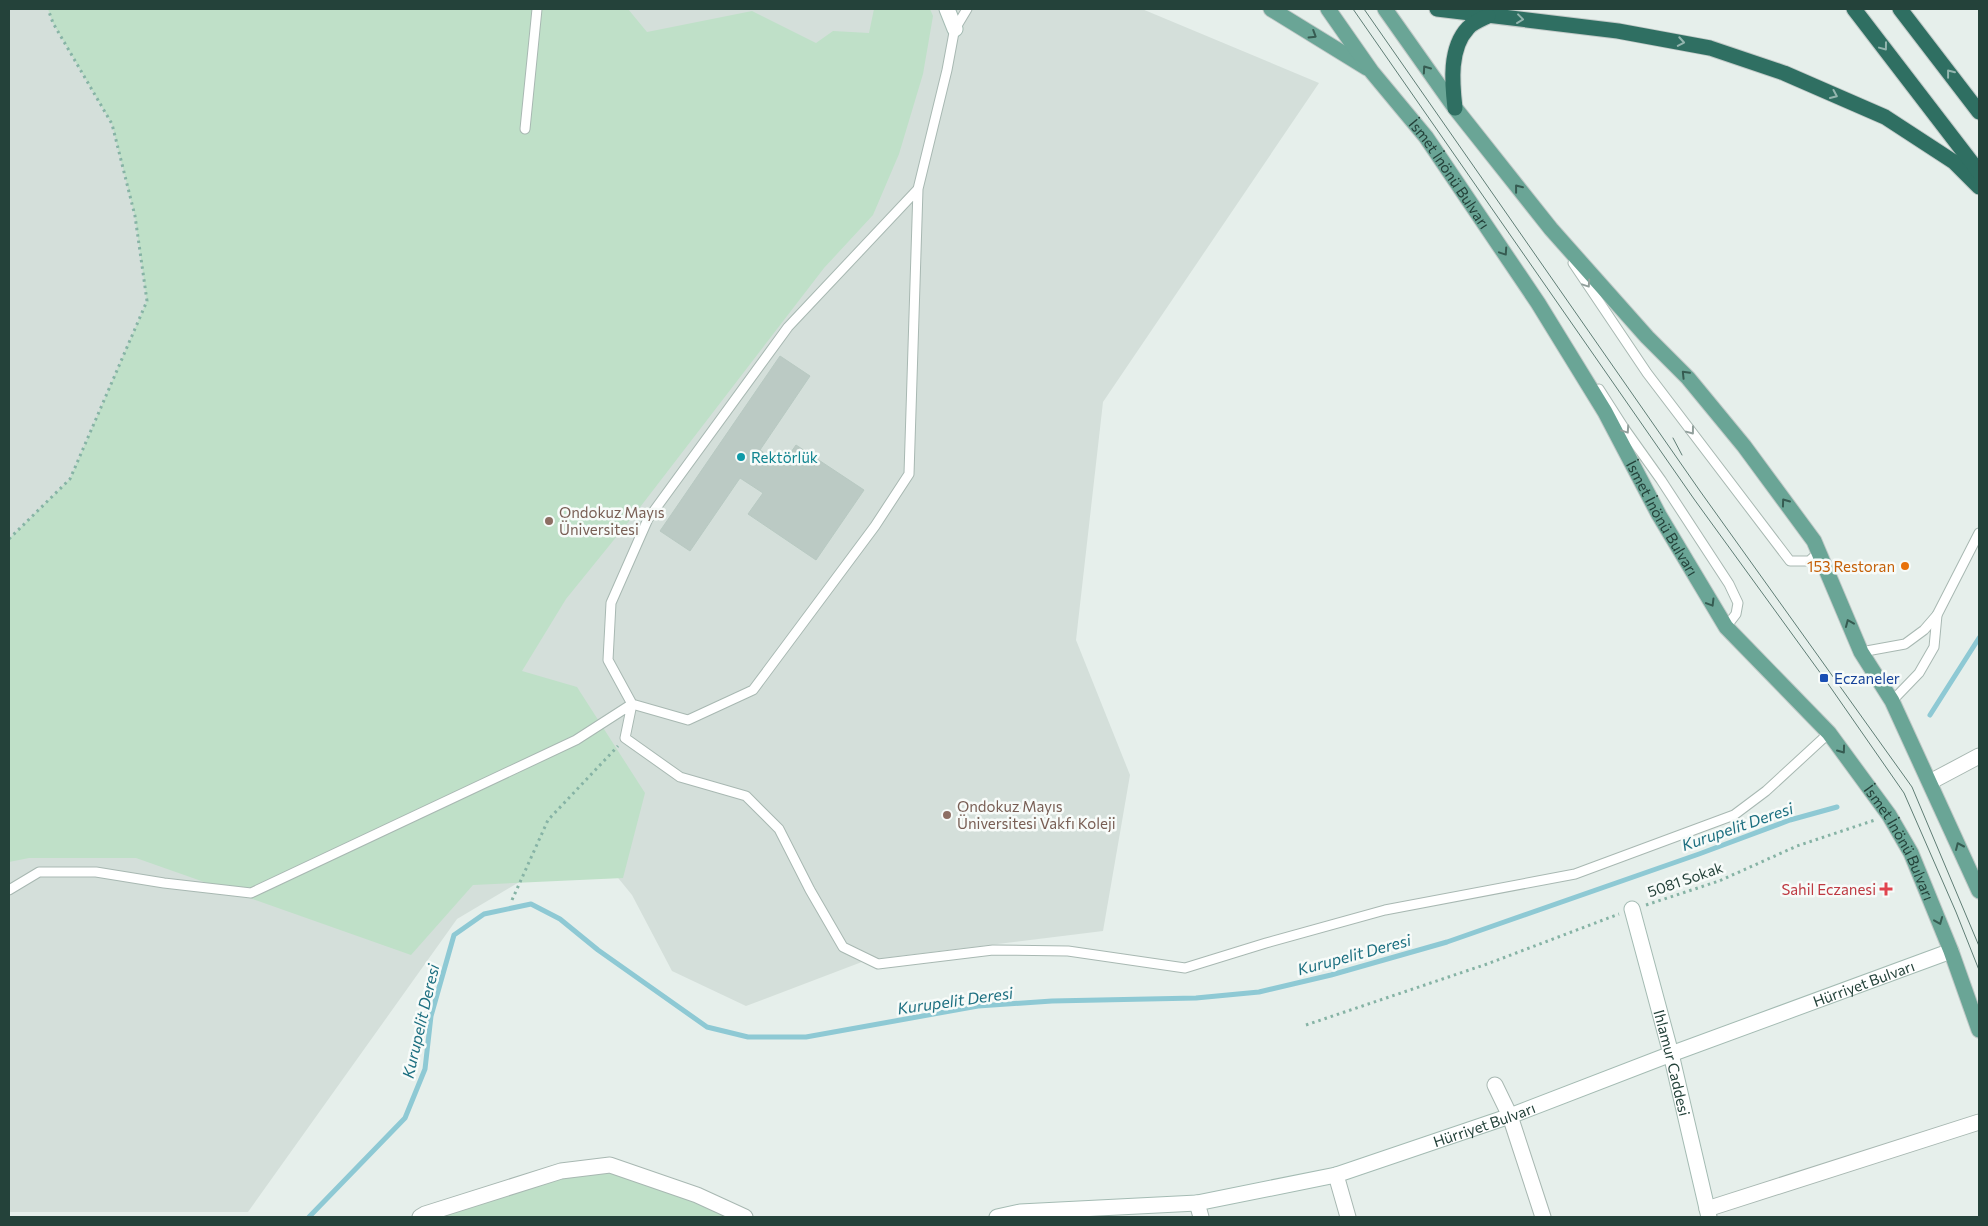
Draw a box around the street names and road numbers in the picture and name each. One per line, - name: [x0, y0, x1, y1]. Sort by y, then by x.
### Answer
- street label: İsmet İnönü Bulvarı: [1406, 115, 1494, 232]
- street label: İsmet İnönü Bulvarı: [1623, 457, 1702, 579]
- street label: İsmet İnönü Bulvarı: [1861, 781, 1938, 903]
- street label: 5081 Sokak: [1645, 858, 1725, 900]
- street label: Hürriyet Bulvarı: [1810, 956, 1917, 1010]
- street label: Ihlamur Caddesi: [1650, 1008, 1694, 1118]
- street label: Hürriyet Bulvarı: [1431, 1098, 1538, 1150]

